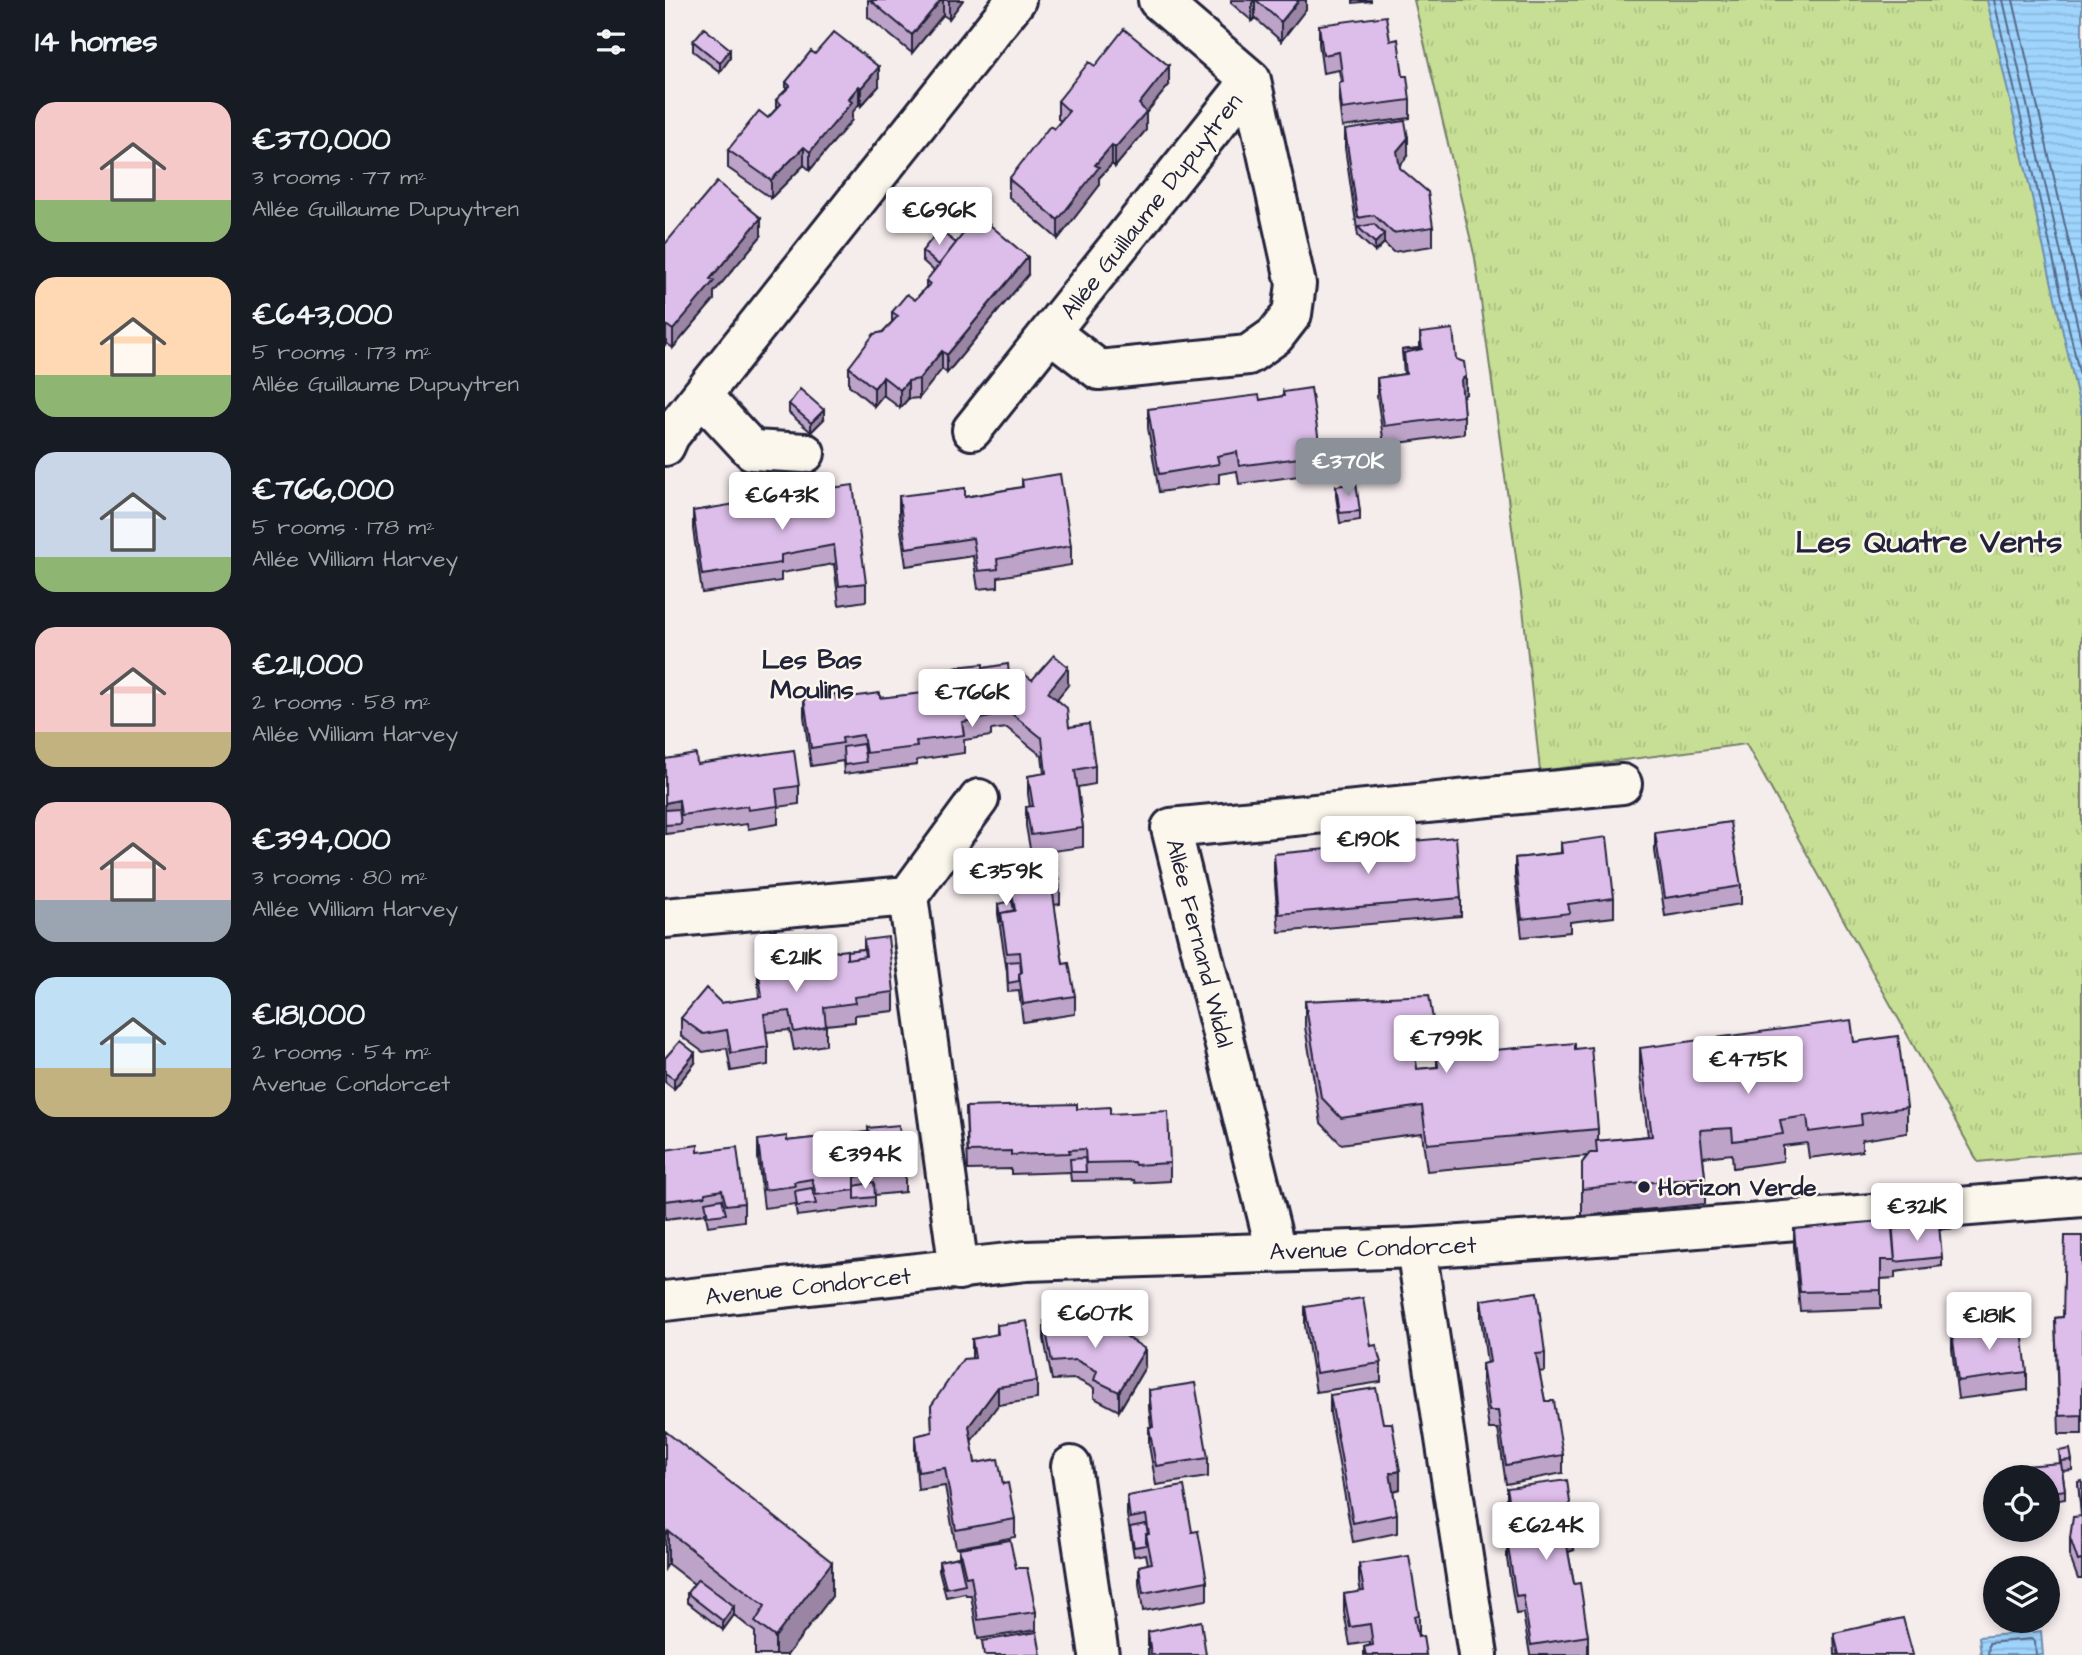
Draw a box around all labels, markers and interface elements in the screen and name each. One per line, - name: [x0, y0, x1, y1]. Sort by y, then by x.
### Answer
- text: 14 homes: [35, 21, 158, 63]
- icon: filters: [592, 23, 630, 61]
- street label: Allée Guillaume Dupuytren: [1053, 86, 1252, 327]
- text: €370,000: [252, 119, 391, 161]
- icon: home: [91, 130, 175, 214]
- text: 3 rooms · 77 m²: [252, 161, 427, 193]
- pin: €696K: [890, 188, 988, 247]
- text: Allée Guillaume Dupuytren: [252, 193, 519, 225]
- text: €696K: [902, 194, 976, 226]
- text: €643,000: [252, 294, 392, 336]
- icon: home: [91, 305, 175, 389]
- text: 5 rooms · 173 m²: [252, 336, 432, 368]
- text: Allée Guillaume Dupuytren: [252, 368, 519, 400]
- pin: €370K: [1299, 438, 1397, 498]
- text: €370K: [1312, 445, 1384, 477]
- text: €766,000: [252, 469, 394, 511]
- pin: €643K: [733, 472, 831, 532]
- text: €643K: [745, 479, 819, 511]
- icon: home: [91, 480, 175, 564]
- text: 5 rooms · 178 m²: [252, 511, 435, 543]
- district label: Les Quatre Vents: [1796, 520, 2062, 565]
- text: Allée William Harvey: [252, 543, 458, 575]
- district label: Les Bas Moulins: [762, 642, 862, 708]
- text: €211,000: [252, 644, 363, 686]
- icon: home: [91, 655, 175, 739]
- pin: €766K: [923, 670, 1021, 729]
- text: €766K: [934, 676, 1010, 708]
- text: 2 rooms · 58 m²: [252, 686, 431, 718]
- text: Allée William Harvey: [252, 718, 458, 750]
- pin: €190K: [1319, 816, 1417, 876]
- text: €394,000: [252, 819, 391, 861]
- text: €190K: [1337, 823, 1399, 855]
- icon: home: [91, 830, 175, 914]
- street label: Allée Fernand Widal: [1157, 835, 1241, 1051]
- pin: €359K: [957, 848, 1055, 908]
- text: €359K: [969, 855, 1043, 887]
- text: 3 rooms · 80 m²: [252, 861, 428, 893]
- text: Allée William Harvey: [252, 893, 458, 925]
- pin: €211K: [747, 934, 845, 994]
- text: €211K: [770, 941, 822, 973]
- text: €181,000: [252, 994, 365, 1036]
- icon: home: [91, 1005, 175, 1089]
- pin: €799K: [1397, 1016, 1495, 1075]
- text: €799K: [1410, 1022, 1482, 1054]
- text: 2 rooms · 54 m²: [252, 1036, 432, 1068]
- pin: €475K: [1699, 1036, 1797, 1096]
- text: €475K: [1709, 1043, 1787, 1075]
- text: Avenue Condorcet: [252, 1068, 450, 1100]
- pin: €394K: [816, 1132, 914, 1191]
- text: €394K: [829, 1138, 901, 1170]
- place label: Horizon Verde: [1658, 1171, 1816, 1205]
- marker: Horizon Verde: [1636, 1179, 1652, 1195]
- pin: €321K: [1868, 1184, 1966, 1243]
- text: €321K: [1887, 1190, 1947, 1222]
- street label: Avenue Condorcet: [1269, 1228, 1477, 1270]
- street label: Avenue Condorcet: [703, 1259, 913, 1315]
- pin: €607K: [1046, 1290, 1144, 1350]
- pin: €181K: [1940, 1292, 2038, 1352]
- text: €607K: [1057, 1297, 1133, 1329]
- text: €181K: [1962, 1299, 2016, 1331]
- map controls: [1983, 1465, 2060, 1633]
- button: locate: [1983, 1465, 2060, 1542]
- pin: €624K: [1497, 1502, 1595, 1562]
- text: €624K: [1508, 1509, 1584, 1541]
- button: layers: [1983, 1556, 2060, 1633]

